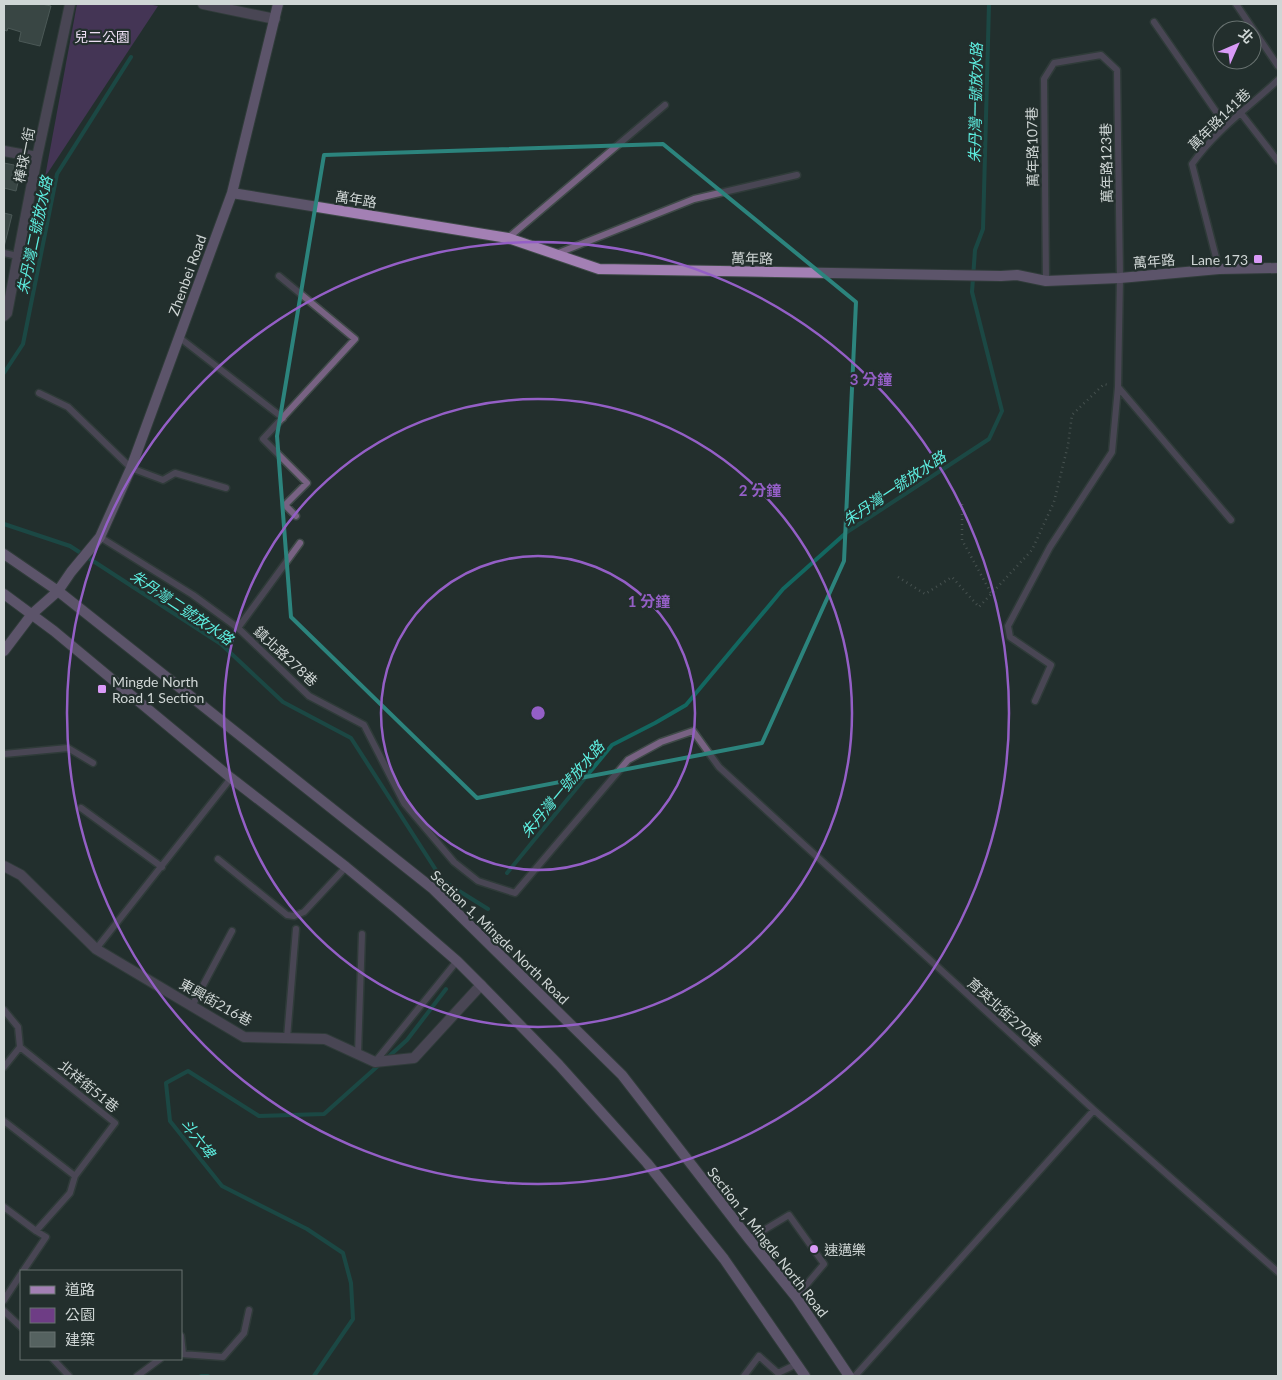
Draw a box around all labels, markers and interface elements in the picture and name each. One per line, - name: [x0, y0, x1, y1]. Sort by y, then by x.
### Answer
- north arrow: [1212, 20, 1262, 70]
- text: 北: [1236, 24, 1258, 46]
- park label: 兒二公園: [74, 28, 130, 45]
- water label: 朱丹灣一號放水路: [965, 41, 985, 163]
- street label: 萬年路141巷: [1185, 85, 1253, 153]
- street label: 萬年路107巷: [1023, 107, 1041, 187]
- street label: 萬年路123巷: [1097, 123, 1115, 203]
- street label: 棒球一街: [10, 126, 38, 184]
- water label: 朱丹灣二號放水路: [13, 172, 56, 296]
- street label: 萬年路: [334, 187, 378, 211]
- street label: Zhenbei Road: [165, 232, 209, 318]
- street label: 萬年路: [731, 249, 773, 267]
- street label: 萬年路: [1132, 251, 1176, 271]
- place label: Lane 173: [1191, 251, 1248, 268]
- marker: Lane 173: [1252, 253, 1264, 265]
- text: 3 分鐘: [850, 370, 892, 388]
- water label: 朱丹灣一號放水路: [839, 446, 950, 529]
- text: 2 分鐘: [739, 481, 781, 499]
- water label: 朱丹灣二號放水路: [127, 566, 238, 649]
- text: 1 分鐘: [628, 592, 670, 610]
- street label: 鎮北路278巷: [251, 622, 321, 690]
- place label: Mingde North Road 1 Section: [112, 673, 204, 706]
- marker: Mingde North Road 1 Section: [96, 683, 108, 695]
- centre of rings: [529, 704, 547, 722]
- water label: 朱丹灣一號放水路: [517, 736, 609, 841]
- street label: Section 1, Mingde North Road: [427, 866, 573, 1008]
- street label: 育英北街270巷: [964, 974, 1046, 1050]
- street label: 東興街216巷: [177, 975, 255, 1029]
- street label: 北祥街51巷: [56, 1057, 122, 1115]
- water label: 斗六埤: [177, 1115, 220, 1163]
- street label: Section 1, Mingde North Road: [704, 1164, 832, 1320]
- place label: 速邁樂: [824, 1241, 866, 1258]
- marker: 速邁樂: [808, 1243, 820, 1255]
- legend: [20, 1270, 182, 1360]
- text: 道路: [65, 1280, 95, 1298]
- text: 公園: [65, 1305, 95, 1323]
- text: 建築: [65, 1330, 95, 1348]

